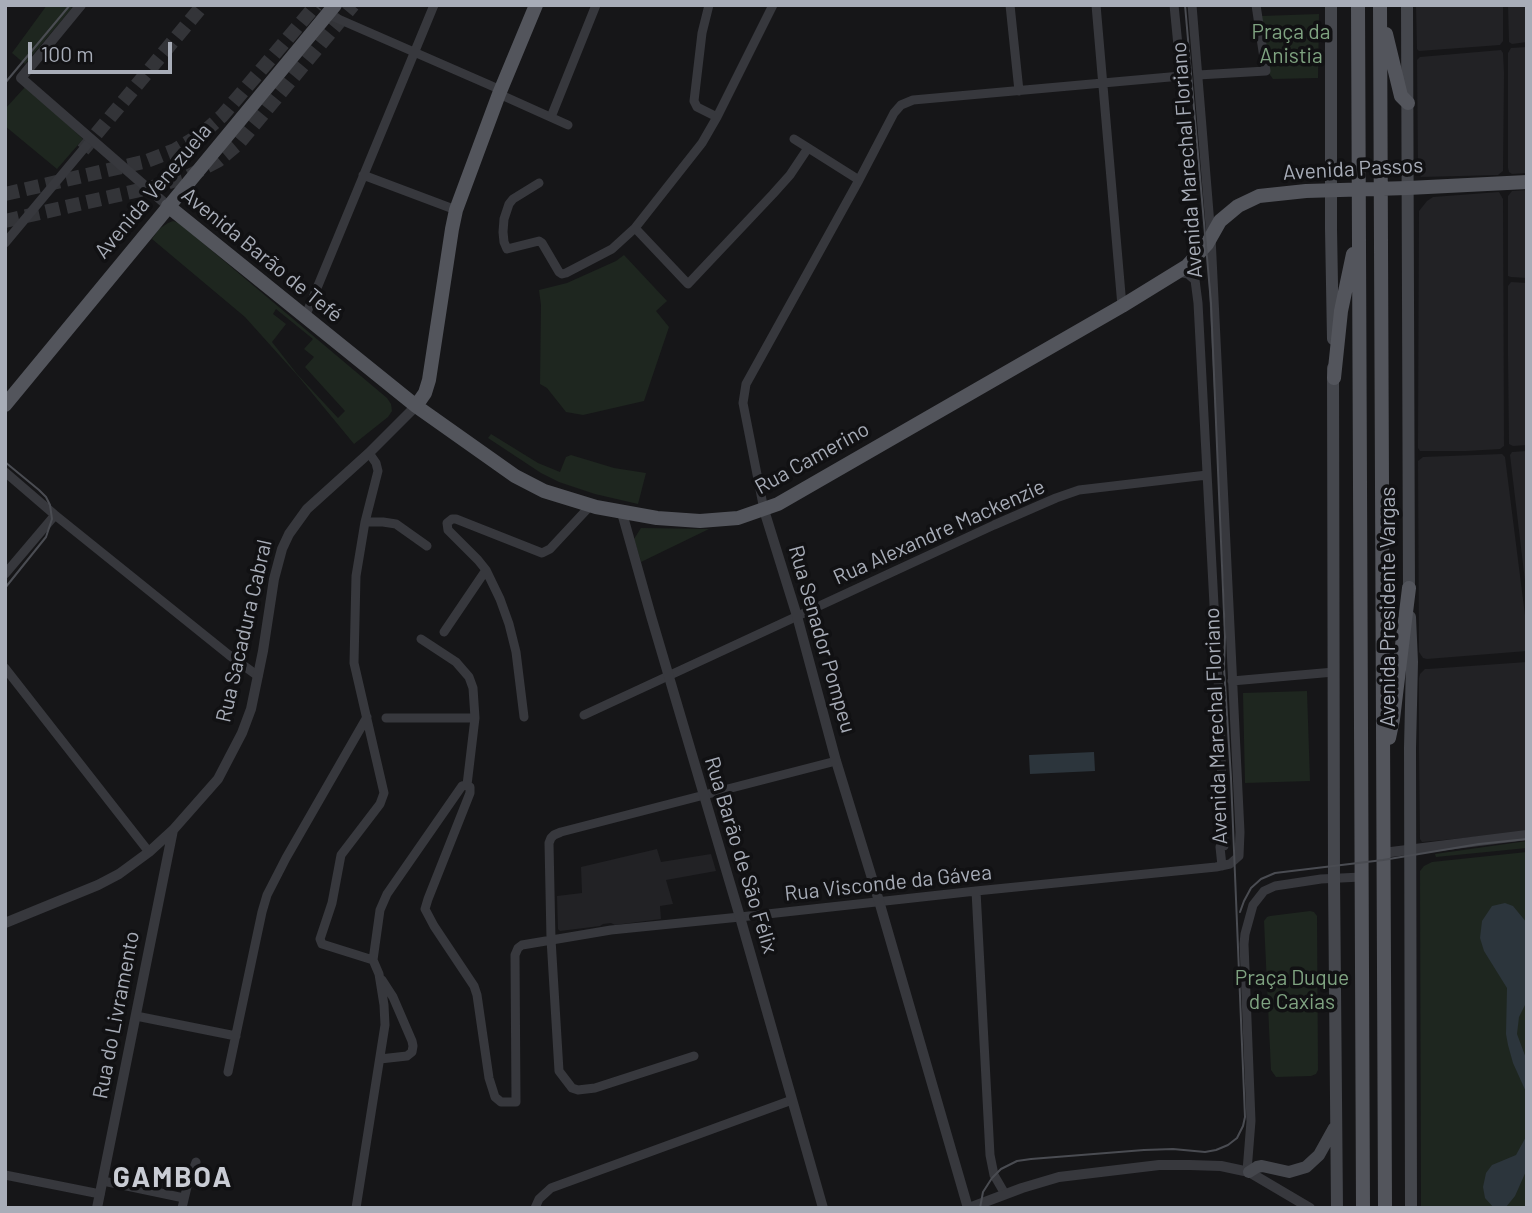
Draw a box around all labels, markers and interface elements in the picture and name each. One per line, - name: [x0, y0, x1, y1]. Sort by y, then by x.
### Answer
- park label: Praça da Anistia: [1252, 19, 1330, 69]
- scale bar: [32, 28, 175, 72]
- text: 100 m: [41, 41, 94, 66]
- street label: Avenida Marechal Floriano: [1166, 41, 1208, 279]
- street label: Avenida Venezuela: [89, 118, 217, 264]
- street label: Avenida Passos: [1282, 153, 1424, 185]
- street label: Avenida Barão de Tefé: [176, 182, 348, 328]
- street label: Rua Camerino: [751, 416, 873, 500]
- street label: Rua Alexandre Mackenzie: [829, 474, 1049, 590]
- street label: Avenida Presidente Vargas: [1375, 487, 1401, 727]
- street label: Rua Sacadura Cabral: [211, 537, 277, 725]
- street label: Rua Senador Pompeu: [783, 542, 861, 736]
- street label: Avenida Marechal Floriano: [1199, 607, 1233, 845]
- street label: Rua Barão de São Félix: [699, 754, 783, 956]
- street label: Rua Visconde da Gávea: [783, 860, 993, 906]
- street label: Rua do Livramento: [87, 929, 145, 1101]
- park label: Praça Duque de Caxias: [1235, 965, 1349, 1015]
- district label: GAMBOA: [113, 1161, 233, 1195]

